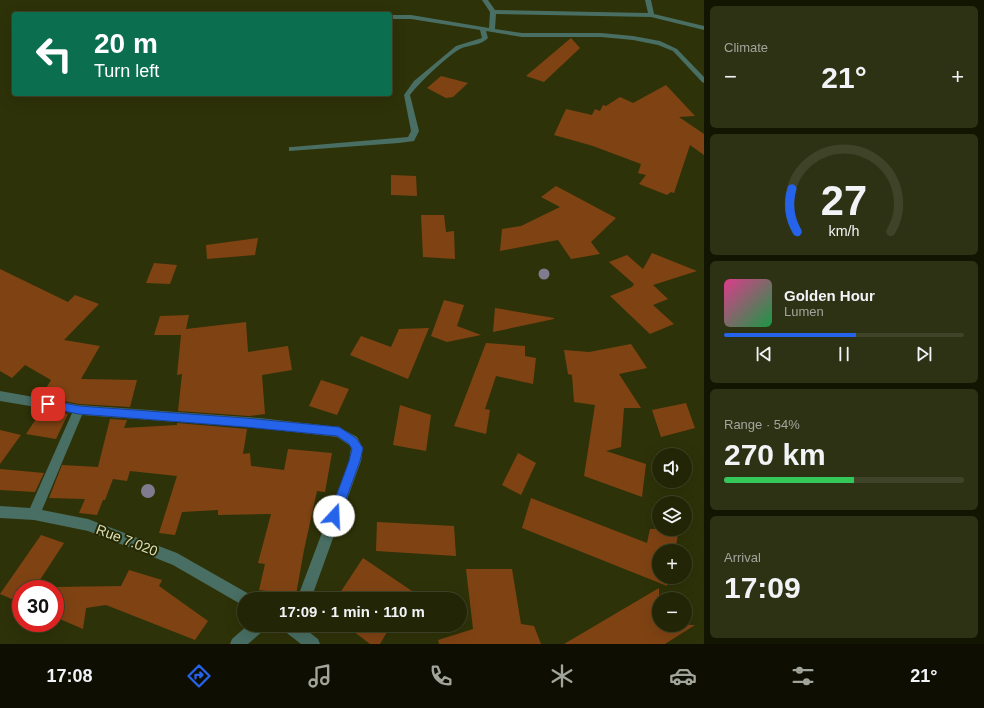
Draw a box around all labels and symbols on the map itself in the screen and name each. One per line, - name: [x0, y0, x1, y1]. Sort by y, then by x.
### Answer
- pin: [31, 387, 65, 421]
- position arrow: [313, 495, 355, 537]
- street label: Rue 7.020: [94, 521, 160, 559]
- speed limit sign: 30: [12, 580, 64, 632]

